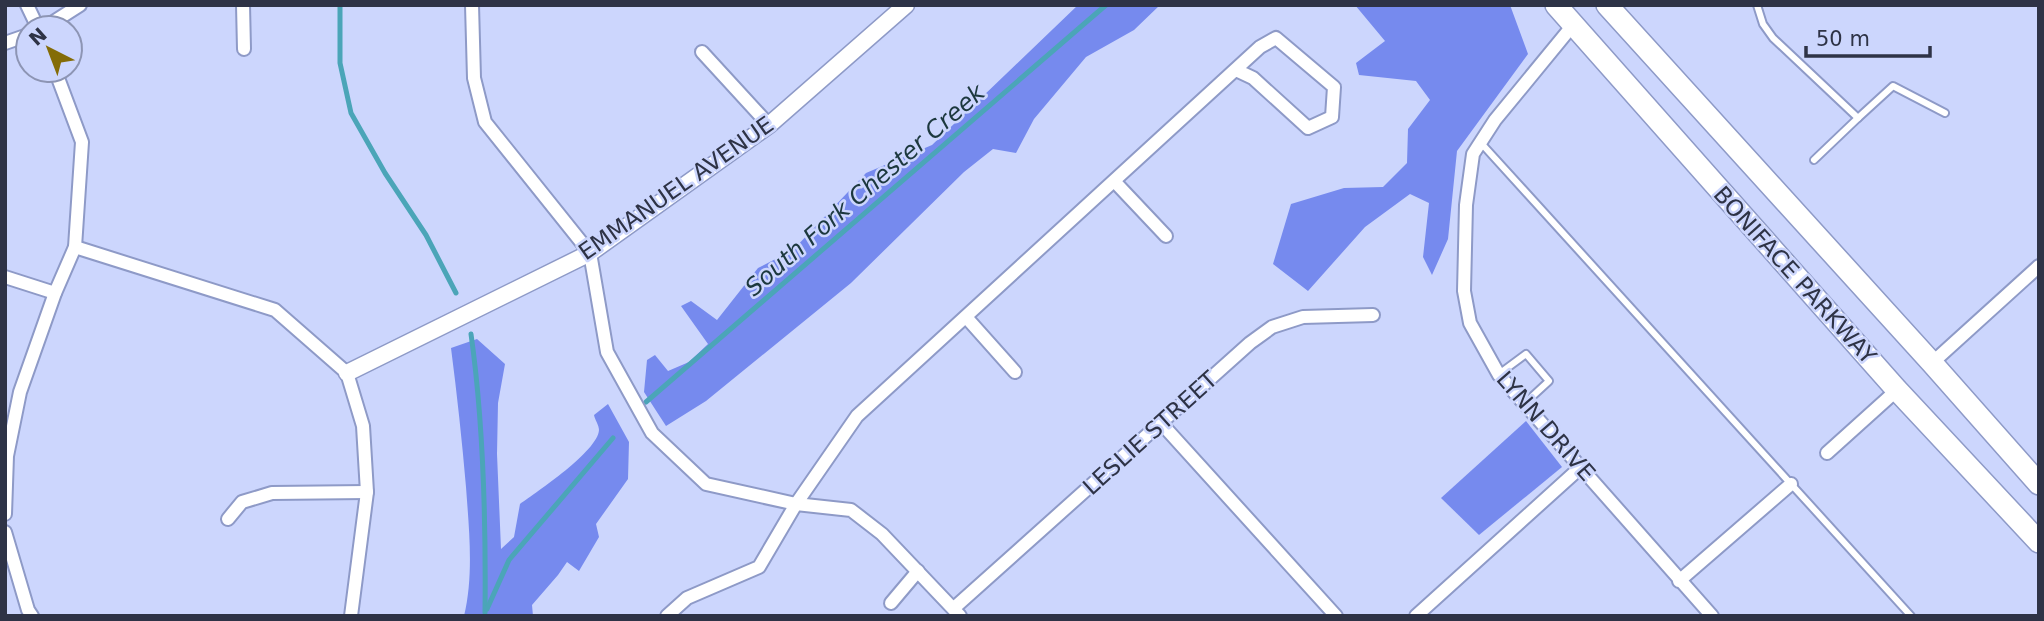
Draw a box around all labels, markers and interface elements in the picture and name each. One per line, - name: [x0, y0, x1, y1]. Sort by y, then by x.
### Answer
- north arrow: [14, 14, 84, 84]
- scale bar: [1806, 14, 1930, 58]
- text: N: [24, 23, 51, 50]
- text: 50 m: [1816, 27, 1870, 51]
- water label: South Fork Chester Creek: [740, 78, 991, 302]
- street label: EMMANUEL AVENUE: [574, 111, 778, 265]
- street label: BONIFACE PARKWAY: [1708, 181, 1882, 370]
- street label: LESLIE STREET: [1078, 365, 1223, 500]
- street label: LYNN DRIVE: [1491, 366, 1601, 486]

